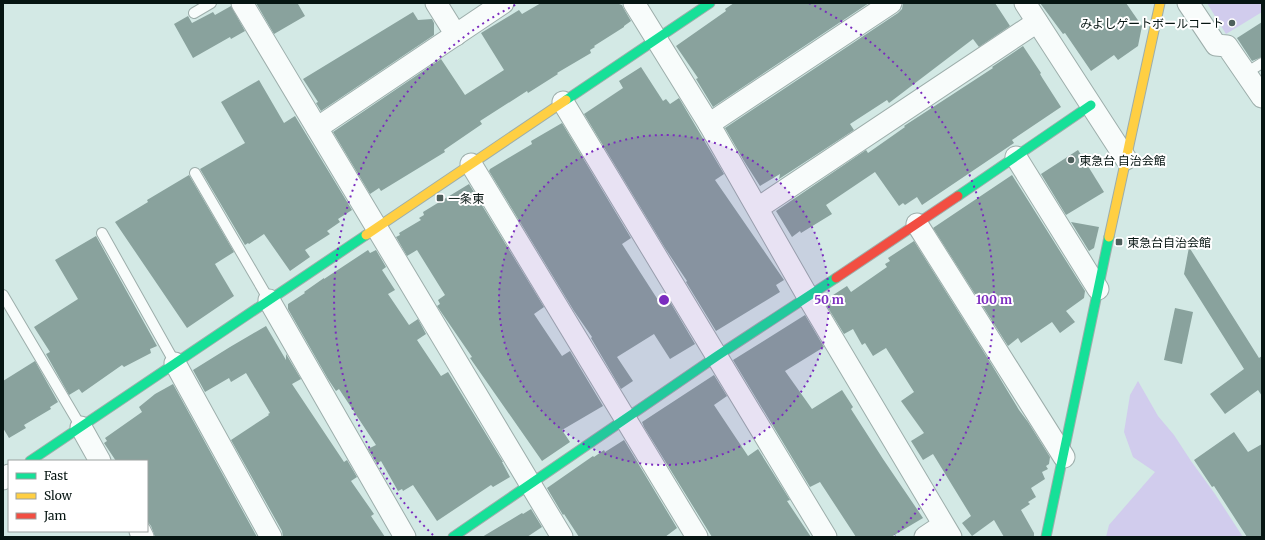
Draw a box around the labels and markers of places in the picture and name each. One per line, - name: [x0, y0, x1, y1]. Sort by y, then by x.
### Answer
- place label: みよしゲートボールコート: [1080, 16, 1224, 31]
- marker: みよしゲートボールコート: [1227, 18, 1237, 28]
- place label: 東急台 自治会館: [1079, 153, 1166, 168]
- marker: 東急台 自治会館: [1066, 155, 1076, 165]
- place label: 一条東: [448, 191, 484, 206]
- marker: 一条東: [435, 193, 445, 203]
- place label: 東急台自治会館: [1127, 235, 1211, 250]
- marker: 東急台自治会館: [1114, 237, 1124, 247]
- centre of rings: [657, 293, 671, 307]

